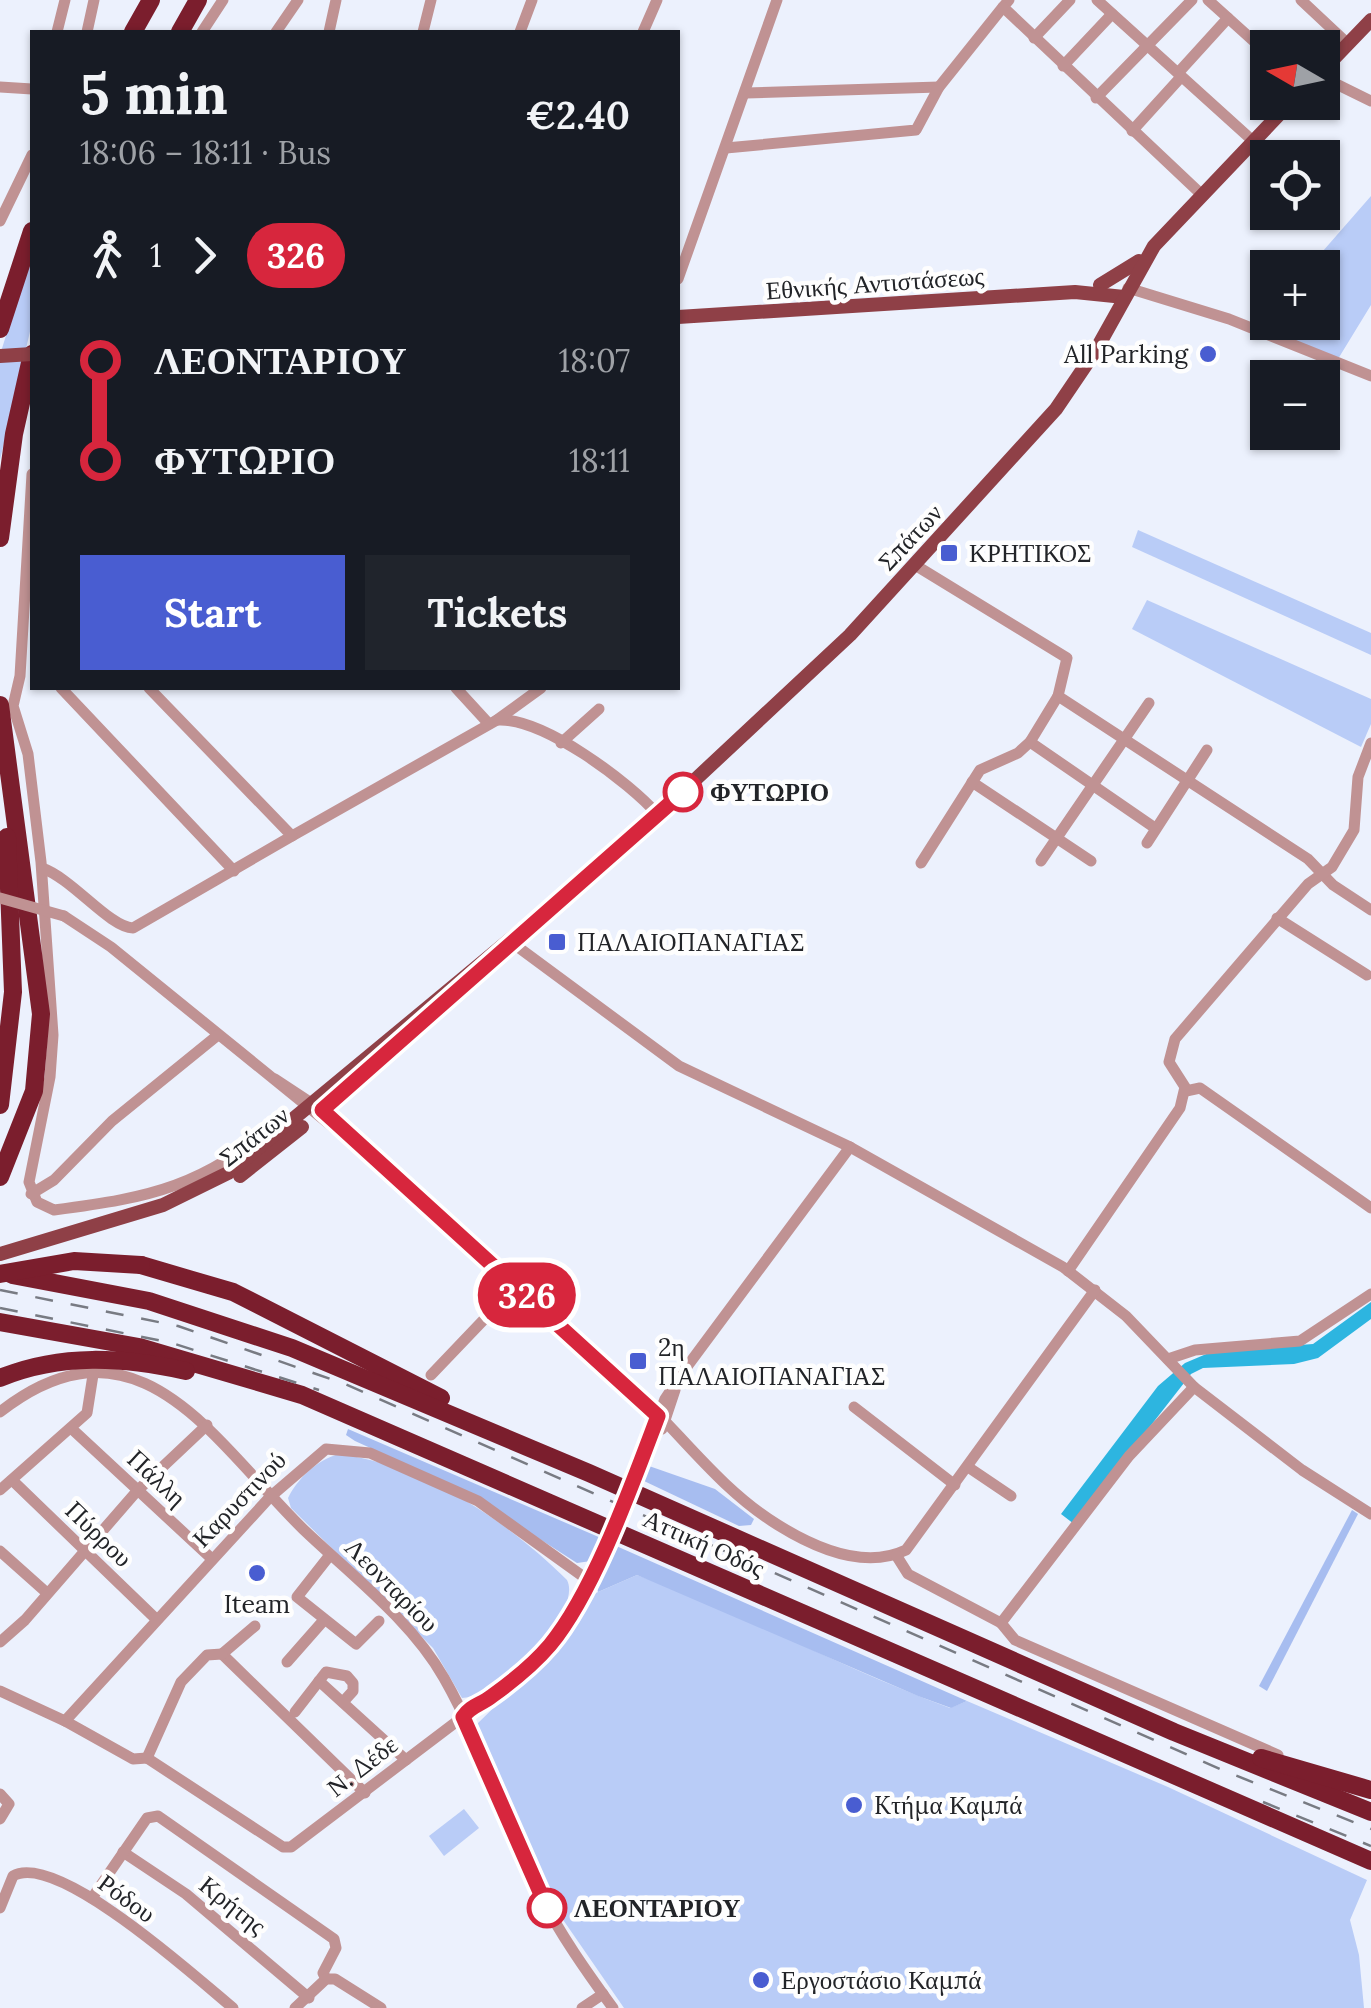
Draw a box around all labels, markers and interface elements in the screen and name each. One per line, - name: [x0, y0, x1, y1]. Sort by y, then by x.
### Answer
- north arrow: [1250, 30, 1340, 120]
- map controls: [1250, 30, 1340, 450]
- text: 5 min: [80, 59, 228, 129]
- text: €2.40: [525, 91, 630, 139]
- text: 18:06 – 18:11 · Bus: [80, 132, 331, 173]
- button: locate: [1250, 140, 1340, 230]
- icon: walk: [80, 228, 135, 283]
- icon: forward: [177, 228, 232, 283]
- text: 326: [267, 233, 325, 278]
- text: 1: [150, 235, 162, 276]
- button: +: [1250, 250, 1340, 340]
- street label: Εθνικής Αντιστάσεως: [765, 259, 985, 307]
- text: ΛΕΟΝΤΑΡΙΟΥ: [154, 336, 407, 384]
- place label: All Parking: [1063, 338, 1189, 370]
- text: 18:07: [558, 340, 630, 381]
- marker: All Parking: [1197, 343, 1219, 365]
- button: −: [1250, 360, 1340, 450]
- text: ΦΥΤΩΡΙΟ: [154, 436, 335, 484]
- text: 18:11: [569, 440, 630, 481]
- street label: Σπάτων: [871, 497, 949, 577]
- place label: ΚΡΗΤΙΚΟΣ: [969, 537, 1092, 569]
- marker: ΚΡΗΤΙΚΟΣ: [938, 542, 960, 564]
- button: Start: [80, 555, 345, 670]
- button: Tickets: [365, 555, 630, 670]
- marker: ΦΥΤΩΡΙΟ: [664, 773, 702, 811]
- place label: ΦΥΤΩΡΙΟ: [710, 776, 829, 808]
- place label: ΠΑΛΑΙΟΠΑΝΑΓΙΑΣ: [577, 926, 804, 958]
- marker: ΠΑΛΑΙΟΠΑΝΑΓΙΑΣ: [546, 931, 568, 953]
- street label: Σπάτων: [213, 1099, 295, 1173]
- line badge: 326: [470, 1262, 584, 1328]
- text: 326: [498, 1273, 556, 1318]
- place label: 2η ΠΑΛΑΙΟΠΑΝΑΓΙΑΣ: [658, 1331, 885, 1392]
- marker: 2η ΠΑΛΑΙΟΠΑΝΑΓΙΑΣ: [627, 1350, 649, 1372]
- street label: Πάλλη: [121, 1443, 193, 1513]
- street label: Καρυστινού: [185, 1444, 293, 1554]
- street label: Πύρρου: [59, 1494, 139, 1574]
- street label: Αττική Οδός: [638, 1502, 770, 1584]
- street label: Λεονταρίου: [338, 1531, 446, 1639]
- marker: Iteam: [246, 1562, 268, 1584]
- place label: Iteam: [224, 1588, 290, 1620]
- street label: Ν. Δέδε: [320, 1728, 404, 1804]
- place label: Kτήμα Καμπά: [874, 1789, 1022, 1821]
- marker: Kτήμα Καμπά: [843, 1794, 865, 1816]
- street label: Ρόδου: [92, 1867, 162, 1929]
- street label: Κρήτης: [193, 1868, 273, 1942]
- marker: ΛΕΟΝΤΑΡΙΟΥ: [528, 1889, 566, 1927]
- place label: ΛΕΟΝΤΑΡΙΟΥ: [574, 1892, 740, 1924]
- place label: Εργοστάσιο Καμπά: [781, 1964, 981, 1996]
- marker: Εργοστάσιο Καμπά: [750, 1969, 772, 1991]

